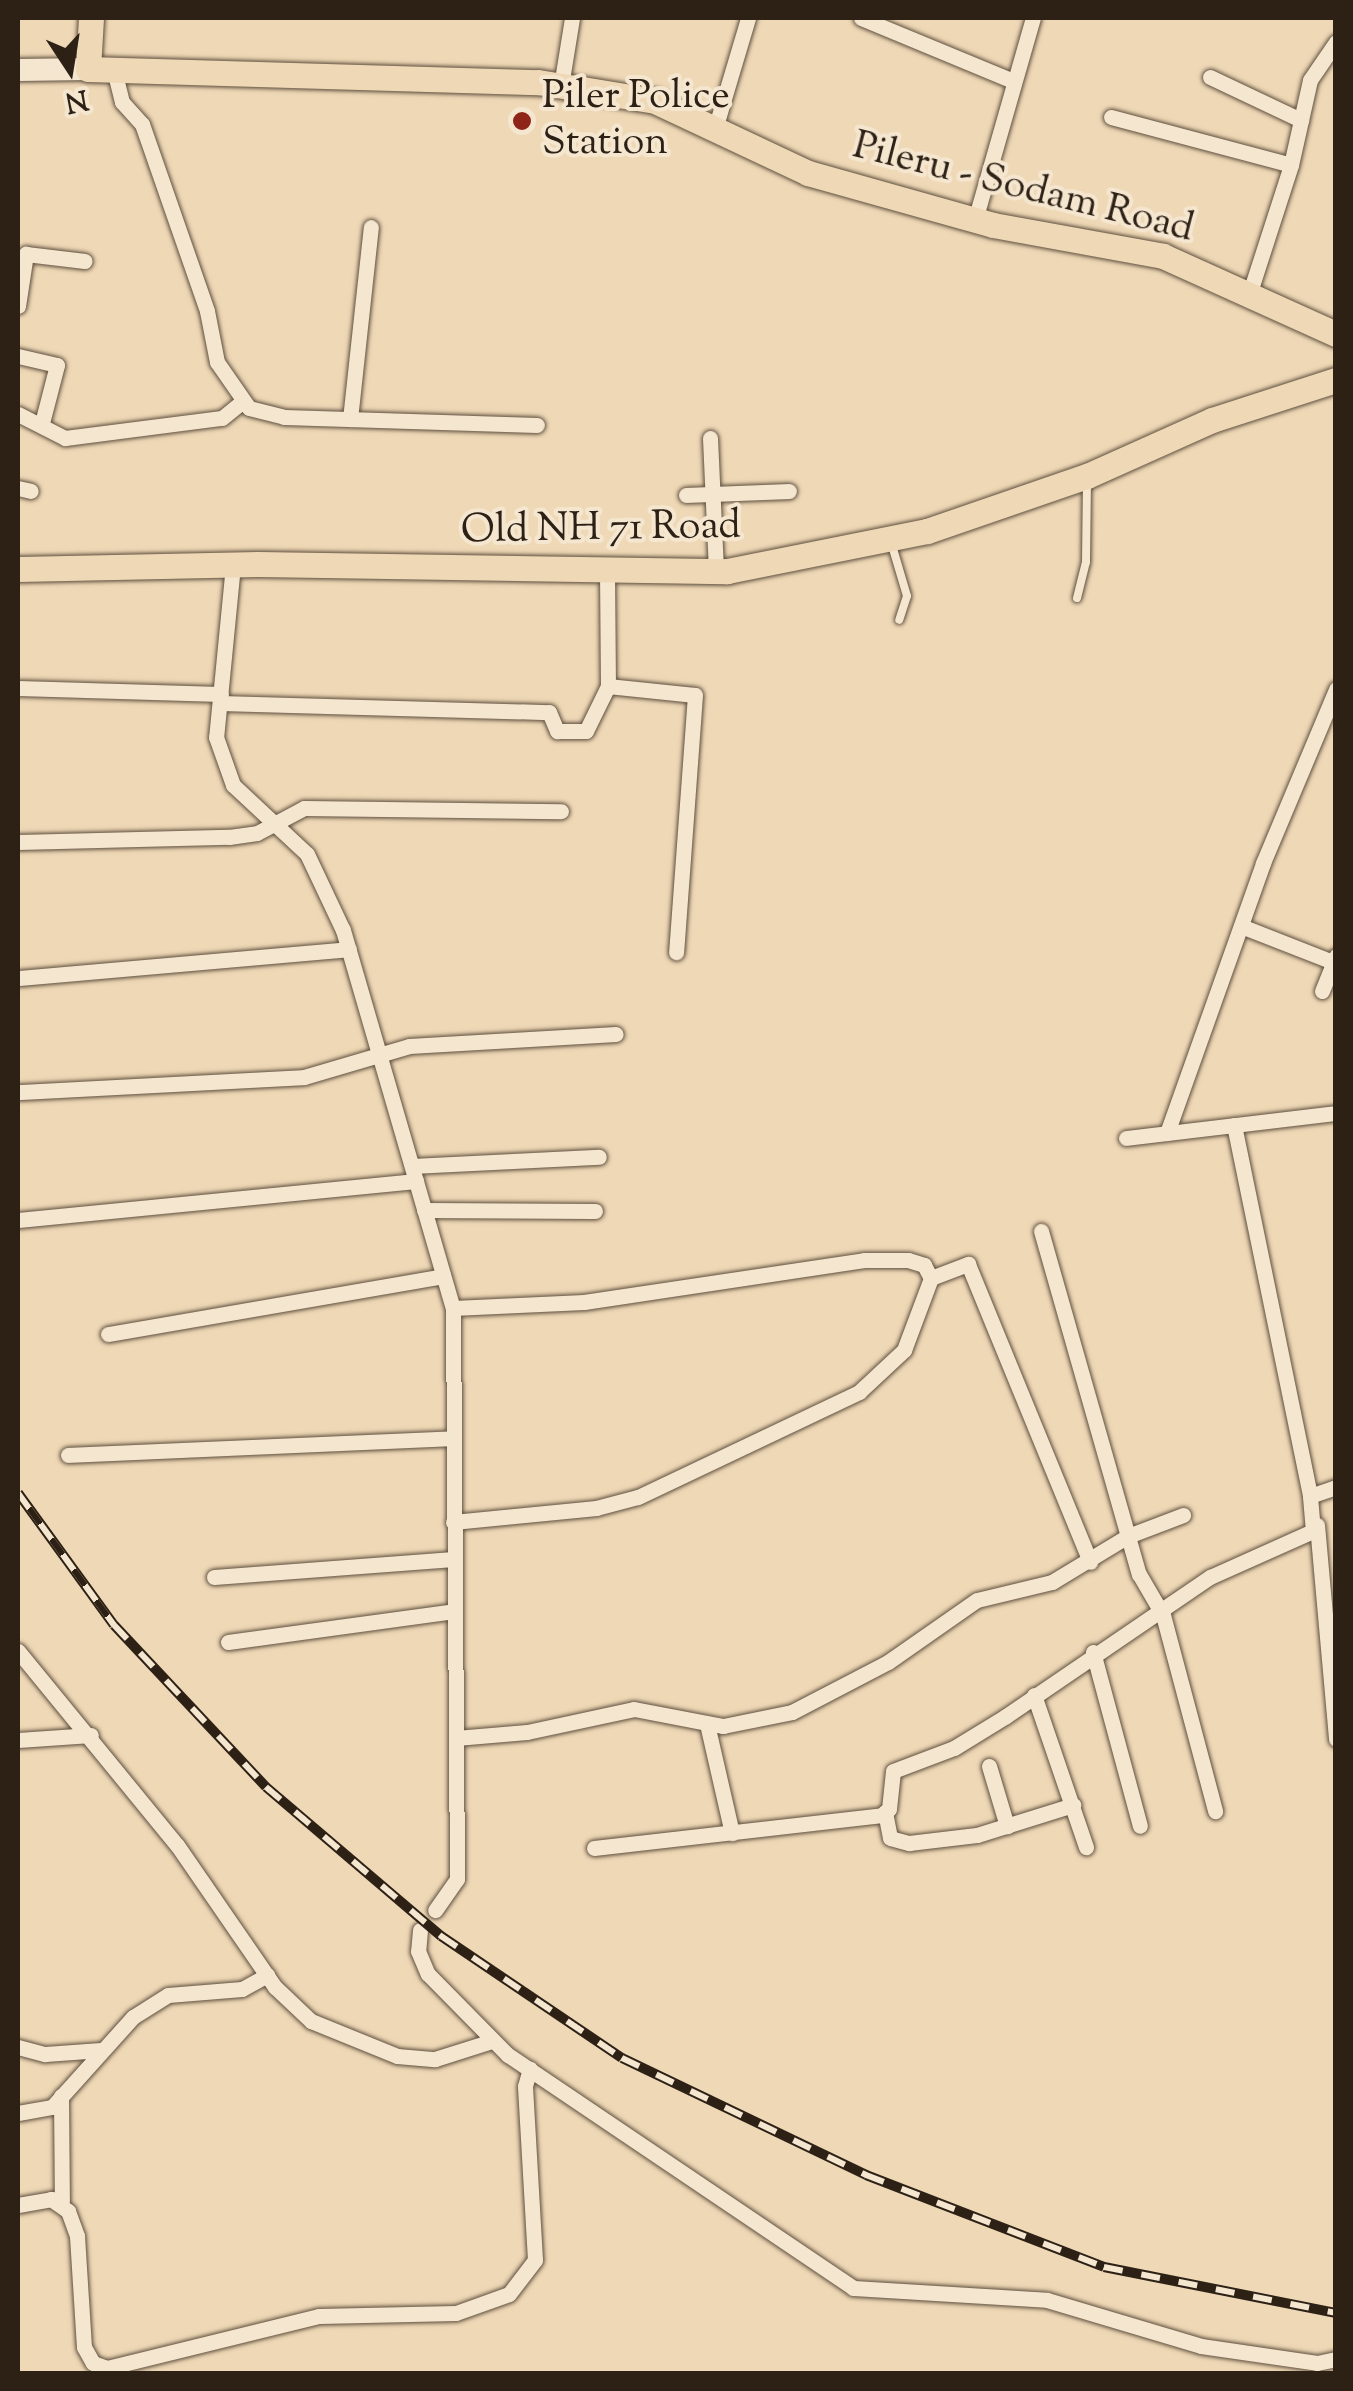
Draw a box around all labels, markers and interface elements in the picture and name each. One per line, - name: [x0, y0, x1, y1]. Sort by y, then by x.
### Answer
- north arrow: [20, 20, 120, 120]
- place label: Piler Police Station: [542, 74, 730, 168]
- text: N: [61, 77, 91, 121]
- marker: Piler Police Station: [511, 110, 533, 132]
- street label: Pileru - Sodam Road: [848, 123, 1198, 255]
- street label: Old NH 71 Road: [461, 504, 741, 556]

